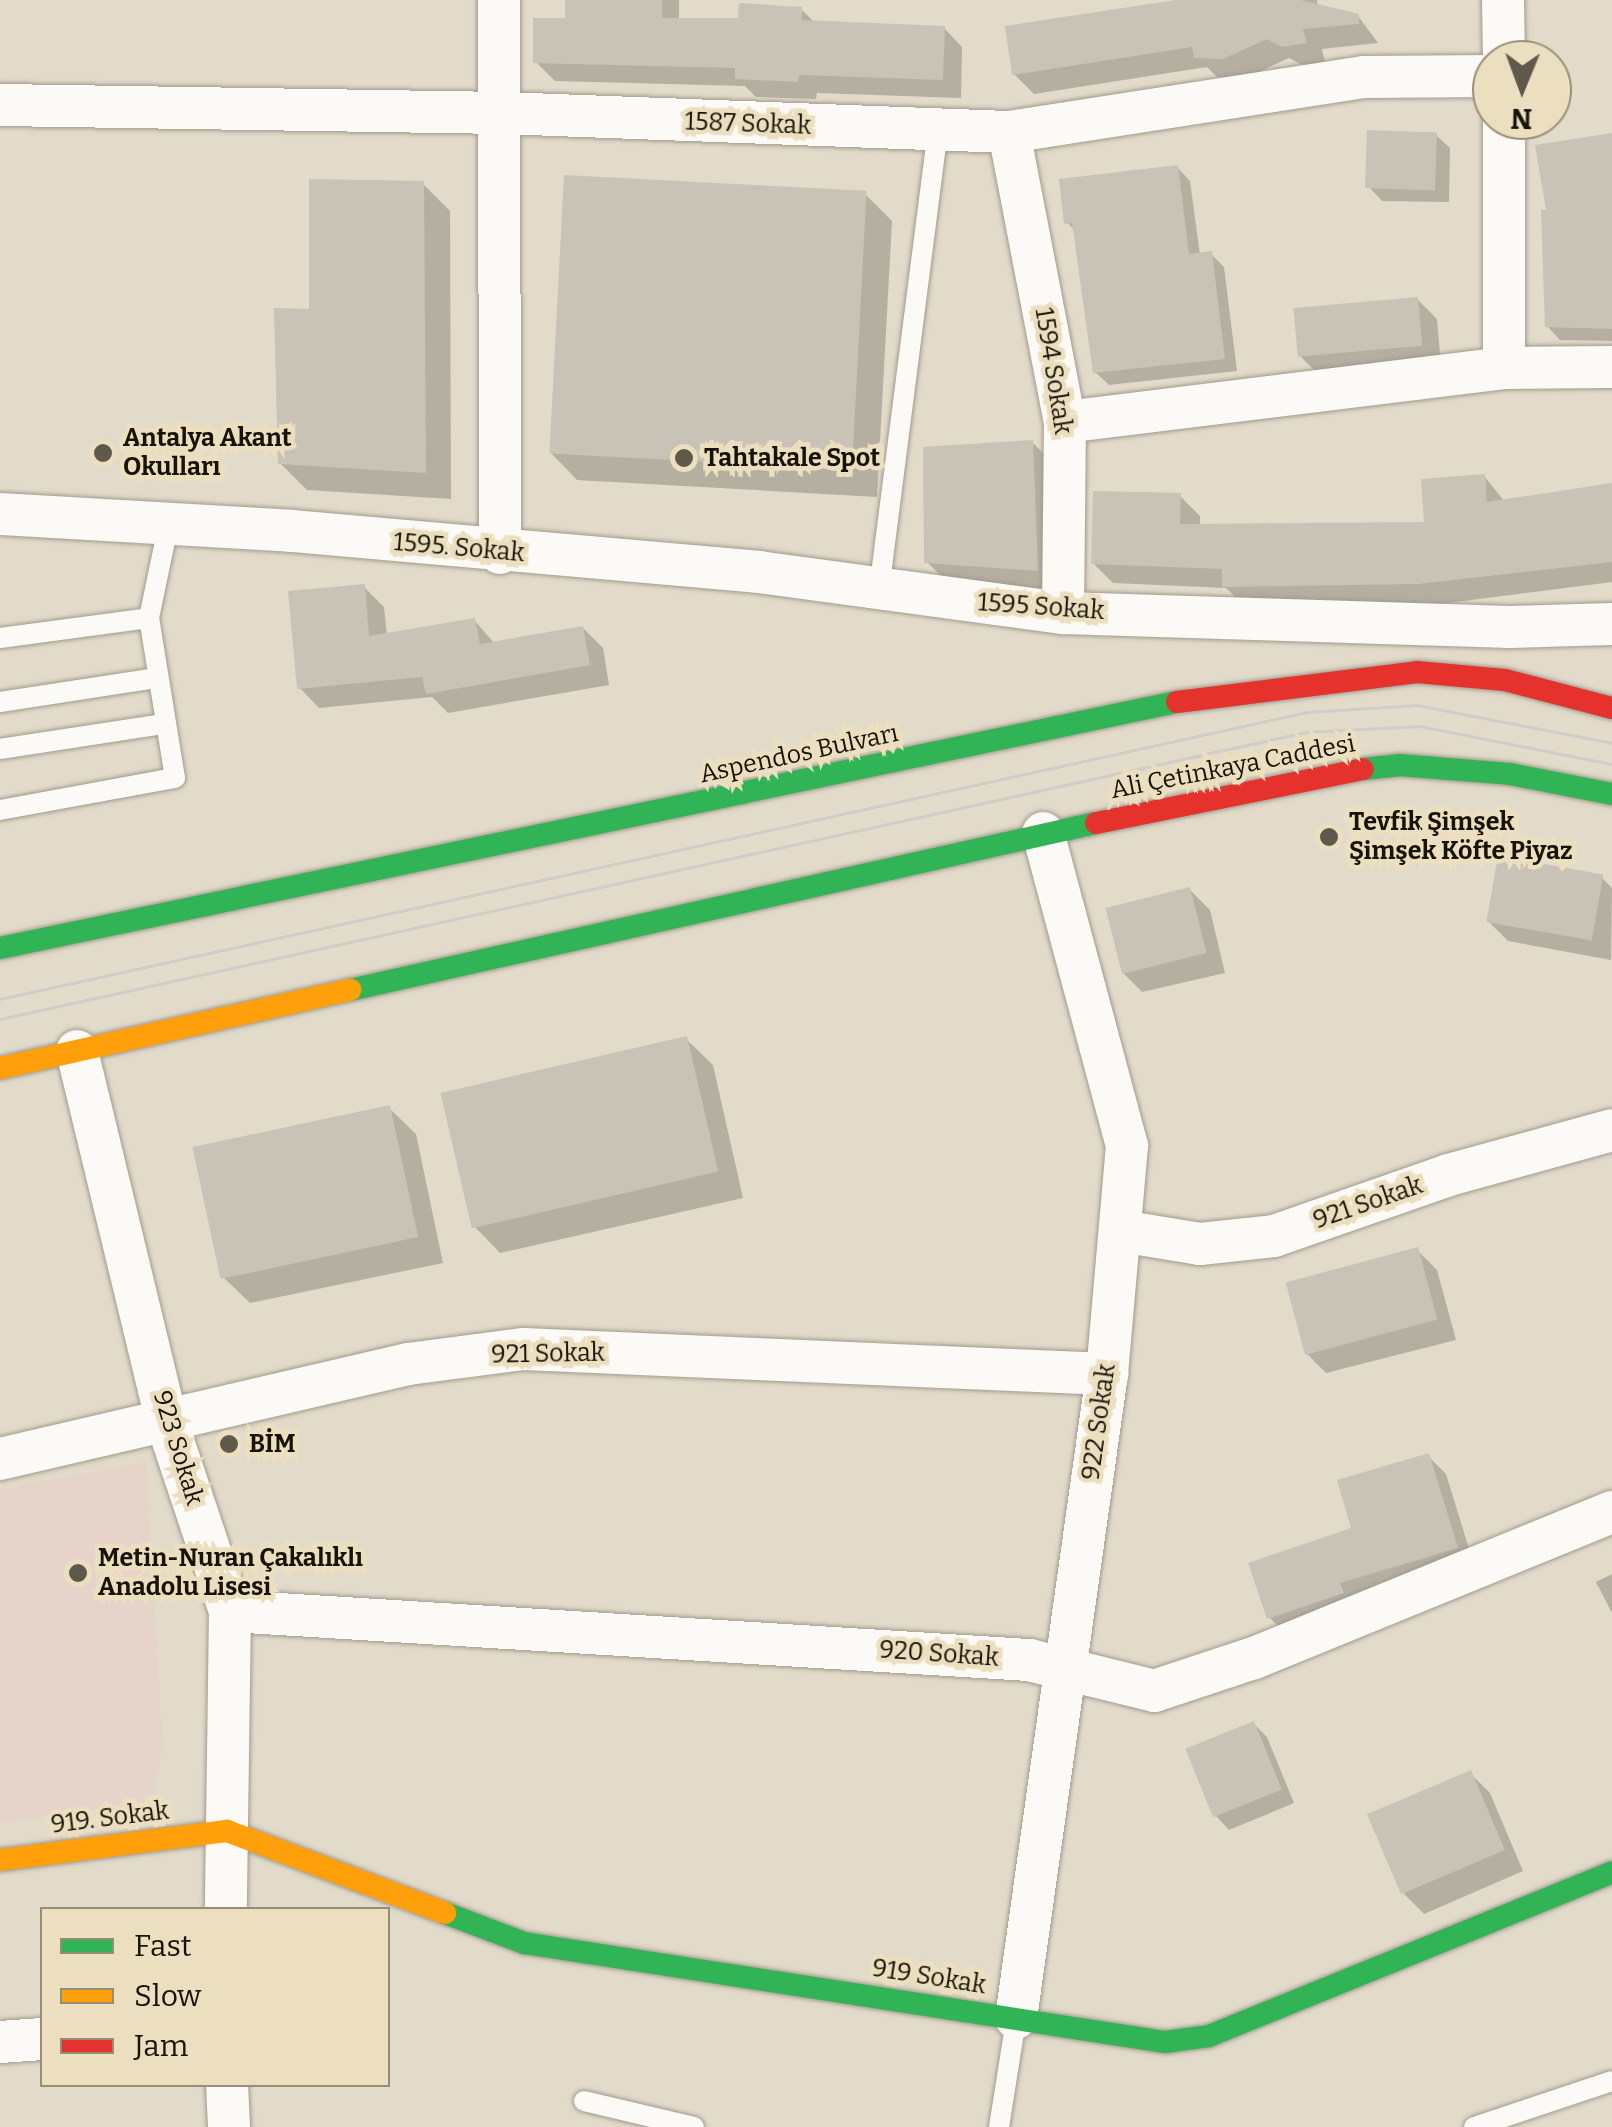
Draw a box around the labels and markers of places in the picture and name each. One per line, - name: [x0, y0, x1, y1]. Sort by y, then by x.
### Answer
- place label: Antalya Akant Okulları: [123, 424, 292, 483]
- marker: Antalya Akant Okulları: [92, 442, 114, 464]
- place label: Tahtakale Spot: [704, 443, 880, 473]
- marker: Tahtakale Spot: [673, 447, 695, 469]
- place label: Tevfik Şimşek Şimşek Köfte Piyaz: [1349, 808, 1573, 867]
- marker: Tevfik Şimşek Şimşek Köfte Piyaz: [1318, 826, 1340, 848]
- place label: BİM: [249, 1429, 296, 1459]
- marker: BİM: [218, 1433, 240, 1455]
- place label: Metin-Nuran Çakalıklı Anadolu Lisesi: [98, 1544, 363, 1603]
- marker: Metin-Nuran Çakalıklı Anadolu Lisesi: [67, 1562, 89, 1584]

